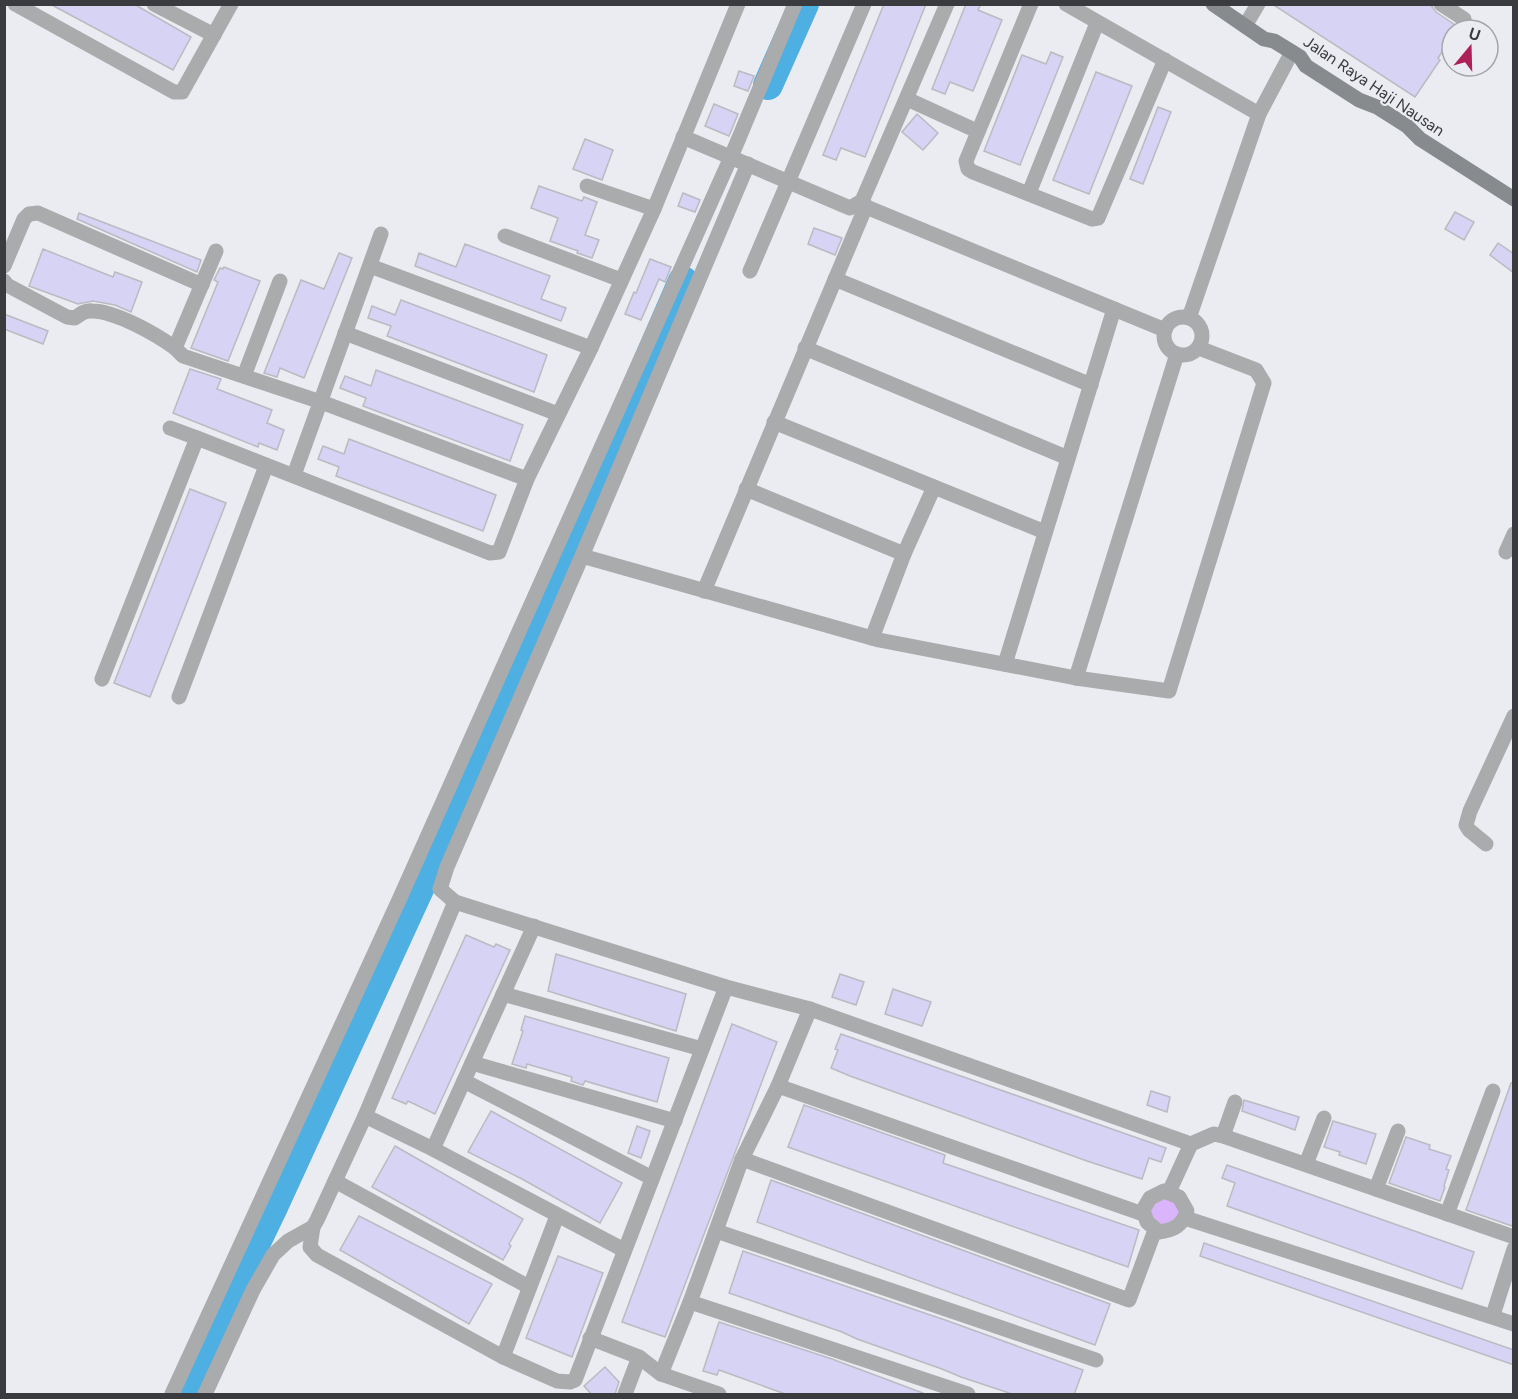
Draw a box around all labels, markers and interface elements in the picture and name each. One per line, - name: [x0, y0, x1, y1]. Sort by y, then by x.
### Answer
- north arrow: [1440, 18, 1500, 78]
- text: U: [1466, 23, 1483, 45]
- street label: Jalan Raya Haji Nausan: [1300, 32, 1448, 140]

